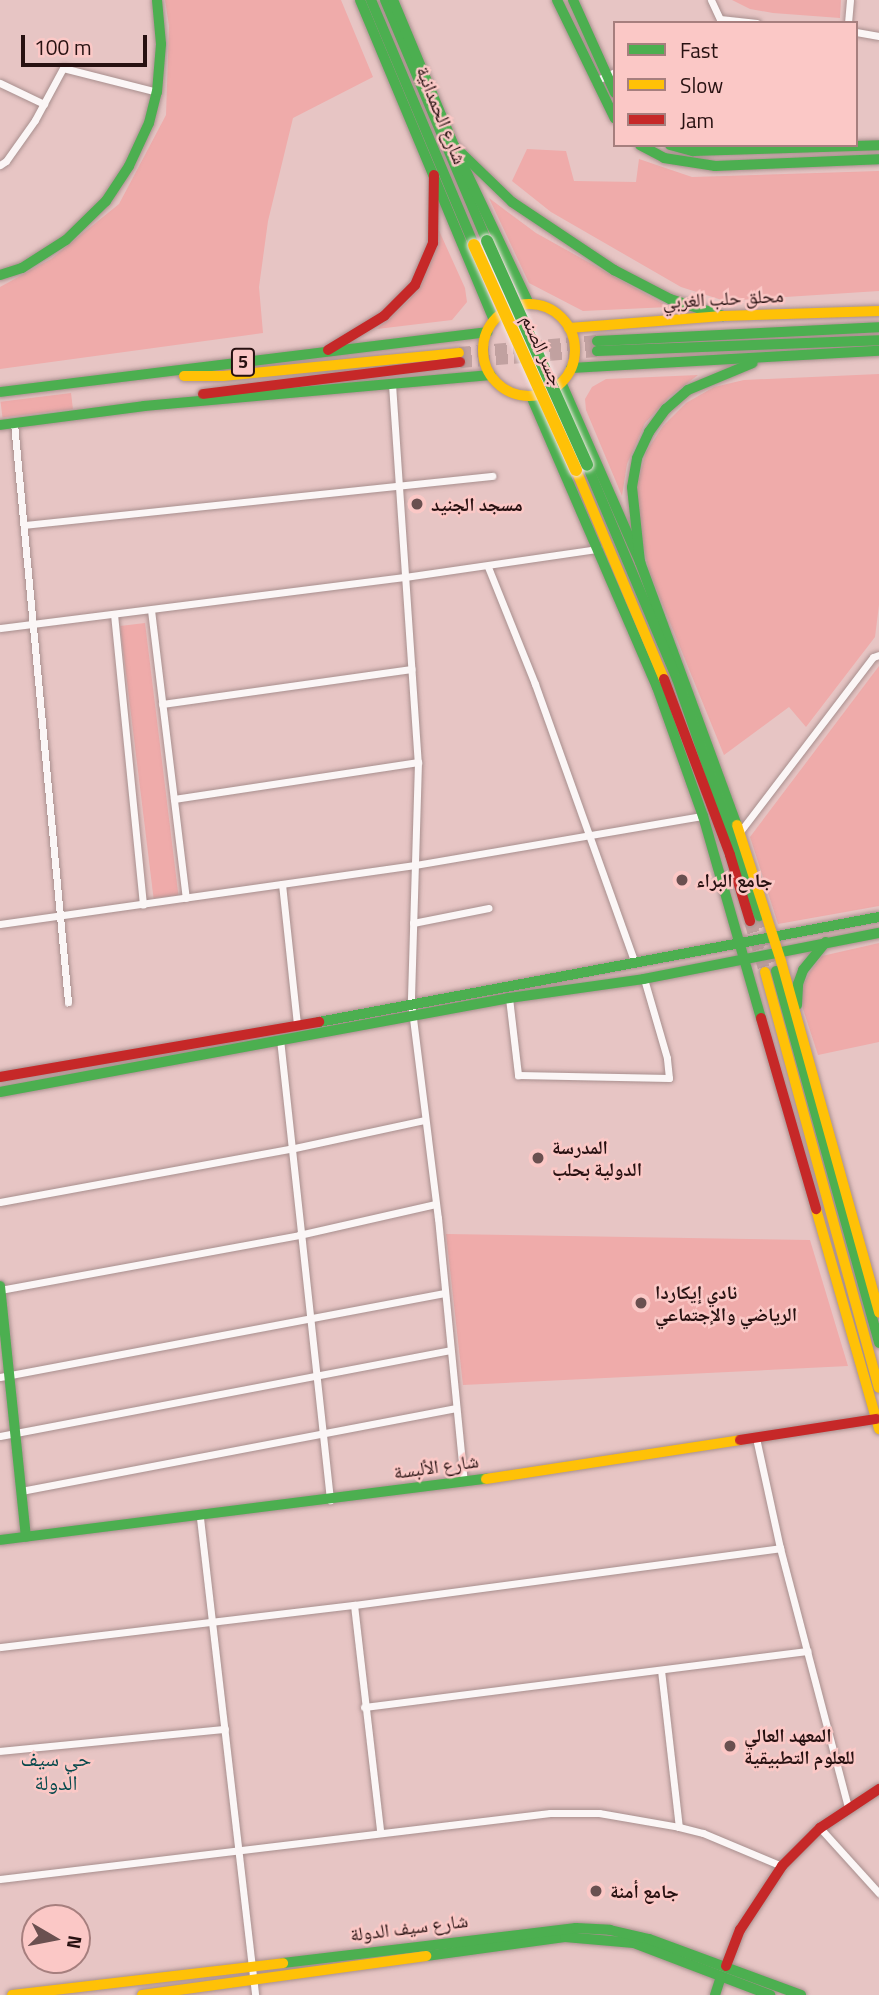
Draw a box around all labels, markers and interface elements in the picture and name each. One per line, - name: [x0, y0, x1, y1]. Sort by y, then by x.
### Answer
- scale bar: [24, 21, 150, 65]
- legend: [613, 21, 858, 147]
- text: 100 m: [34, 31, 91, 63]
- text: Fast: [680, 34, 718, 66]
- street label: شارع الحمدانية: [412, 63, 472, 167]
- text: Slow: [680, 69, 723, 101]
- text: Jam: [680, 104, 714, 136]
- street label: محلق حلب الغربي: [662, 283, 784, 313]
- street label: جسر الصنم: [517, 311, 569, 389]
- road number: 5: [231, 348, 255, 376]
- place label: مسجد الجنيد: [431, 493, 523, 515]
- marker: مسجد الجنيد: [409, 496, 425, 512]
- place label: جامع البراء: [696, 869, 773, 891]
- marker: جامع البراء: [674, 872, 690, 888]
- place label: المدرسة الدولية بحلب: [552, 1136, 642, 1180]
- marker: المدرسة الدولية بحلب: [530, 1150, 546, 1166]
- place label: نادي إيكاردا الرياضي والإجتماعي: [655, 1281, 797, 1325]
- marker: نادي إيكاردا الرياضي والإجتماعي: [633, 1295, 649, 1311]
- street label: شارع الألبسة: [392, 1449, 480, 1483]
- place label: المعهد العالي للعلوم التطبيقية: [744, 1724, 855, 1768]
- marker: المعهد العالي للعلوم التطبيقية: [722, 1738, 738, 1754]
- district label: حي سيف الدولة: [21, 1745, 91, 1795]
- place label: جامع أمنة: [610, 1880, 679, 1902]
- marker: جامع أمنة: [588, 1883, 604, 1899]
- north arrow: [21, 1904, 91, 1974]
- street label: شارع سيف الدولة: [349, 1908, 469, 1946]
- text: N: [60, 1933, 91, 1951]

